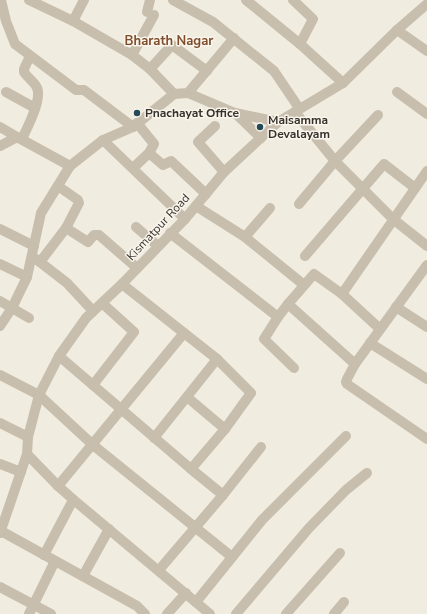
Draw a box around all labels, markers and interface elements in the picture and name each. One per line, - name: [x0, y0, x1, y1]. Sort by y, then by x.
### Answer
- district label: Bharath Nagar: [125, 32, 214, 50]
- place label: Pnachayat Office: [145, 105, 239, 121]
- marker: Pnachayat Office: [132, 108, 142, 118]
- place label: Maisamma Devalayam: [268, 112, 330, 142]
- marker: Maisamma Devalayam: [255, 122, 265, 132]
- street label: Kismatpur Road: [123, 190, 193, 264]

